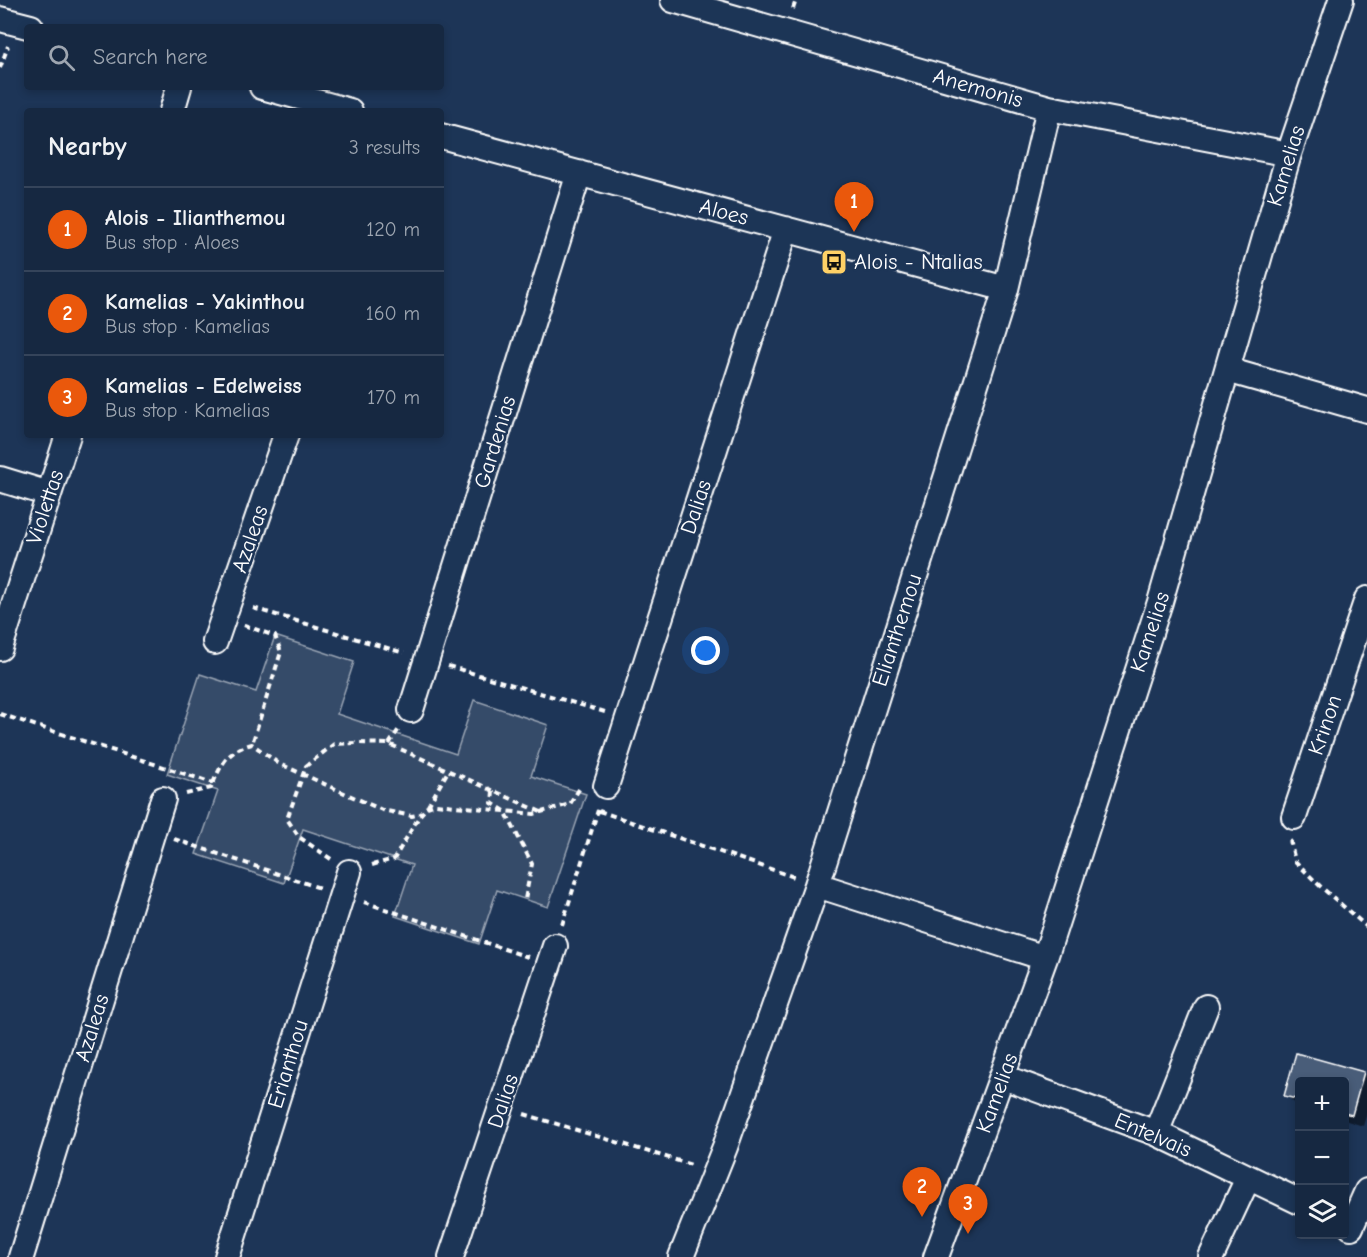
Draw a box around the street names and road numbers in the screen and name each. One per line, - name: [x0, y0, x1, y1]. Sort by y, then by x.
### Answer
- street label: Anemonis: [930, 63, 1026, 113]
- street label: Kamelias: [1261, 122, 1311, 210]
- street label: Aloes: [697, 193, 751, 231]
- street label: Gardenias: [469, 393, 521, 491]
- street label: Violettas: [21, 467, 69, 547]
- street label: Dalias: [675, 477, 717, 537]
- street label: Azaleas: [226, 502, 274, 576]
- street label: Elianthemou: [867, 570, 927, 690]
- street label: Kamelias: [1125, 588, 1175, 676]
- street label: Krinon: [1303, 691, 1347, 759]
- street label: Azaleas: [69, 991, 115, 1065]
- street label: Erianthou: [262, 1016, 314, 1112]
- street label: Kamelias: [971, 1049, 1023, 1137]
- street label: Dalias: [482, 1071, 524, 1131]
- street label: Entelvais: [1111, 1107, 1195, 1163]

